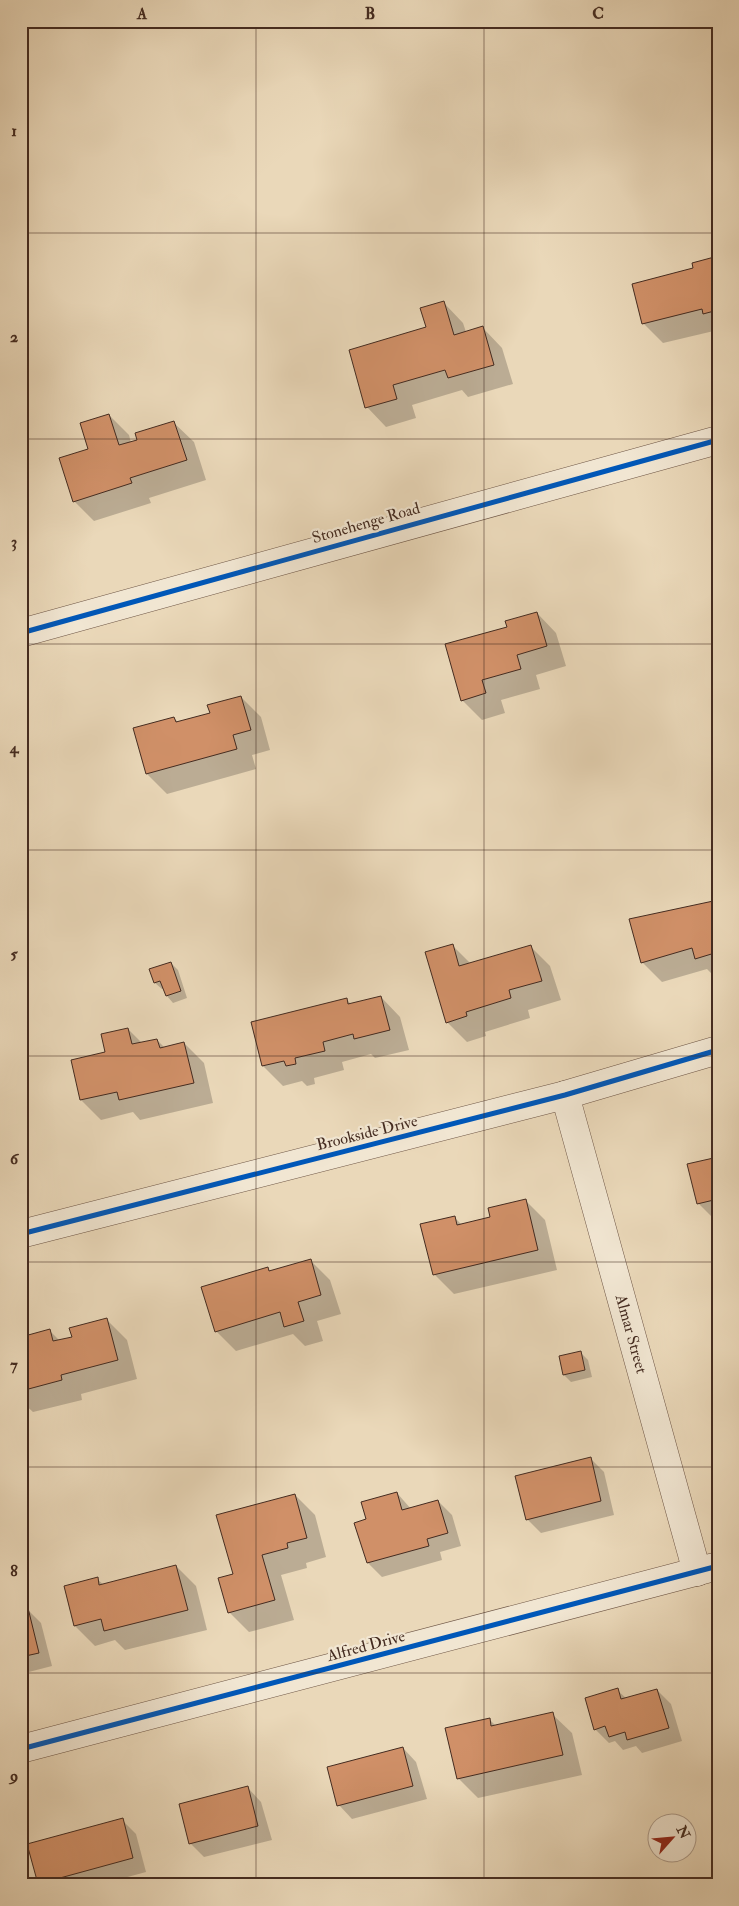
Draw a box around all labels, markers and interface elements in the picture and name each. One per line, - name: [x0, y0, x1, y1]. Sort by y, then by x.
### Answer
- text: A: [136, 4, 148, 24]
- text: B: [365, 4, 375, 24]
- text: C: [592, 4, 604, 24]
- text: 1: [11, 121, 17, 141]
- text: 2: [10, 327, 18, 347]
- street label: Stonehenge Road: [310, 498, 422, 548]
- text: 3: [11, 532, 17, 552]
- text: 4: [9, 738, 20, 758]
- text: 5: [10, 944, 18, 964]
- street label: Brookside Drive: [314, 1111, 420, 1155]
- text: 6: [10, 1149, 20, 1169]
- street label: Almar Street: [610, 1291, 652, 1376]
- text: 7: [10, 1355, 18, 1375]
- text: 8: [10, 1561, 18, 1581]
- street label: Alfred Drive: [324, 1626, 407, 1666]
- text: 9: [8, 1766, 18, 1786]
- north arrow: [646, 1814, 696, 1864]
- text: N: [672, 1822, 694, 1842]

